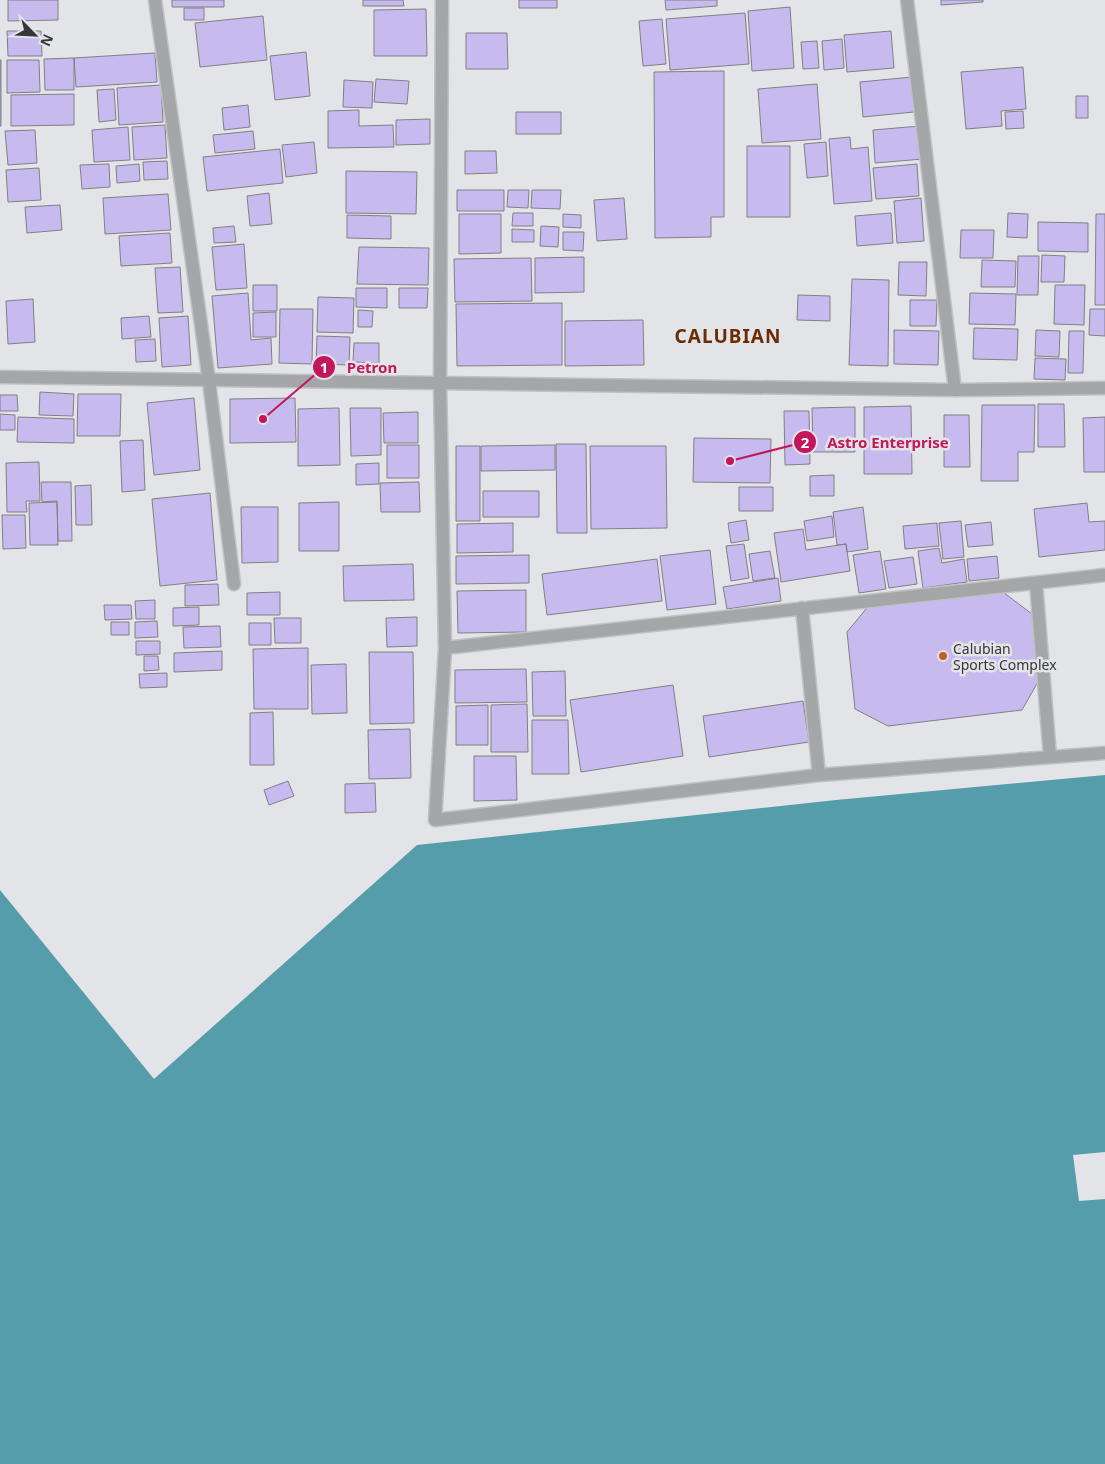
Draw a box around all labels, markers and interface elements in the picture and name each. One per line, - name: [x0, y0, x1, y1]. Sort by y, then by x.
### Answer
- north arrow: [10, 10, 60, 60]
- text: N: [36, 31, 58, 50]
- district label: CALUBIAN: [675, 323, 781, 349]
- callout: Petron: [311, 352, 407, 382]
- text: 1: [320, 357, 328, 377]
- text: Petron: [347, 357, 397, 377]
- callout: Astro Enterprise: [792, 427, 959, 457]
- text: 2: [801, 432, 810, 452]
- text: Astro Enterprise: [827, 432, 949, 452]
- place label: Calubian Sports Complex: [953, 639, 1057, 674]
- marker: Calubian Sports Complex: [937, 650, 949, 662]

